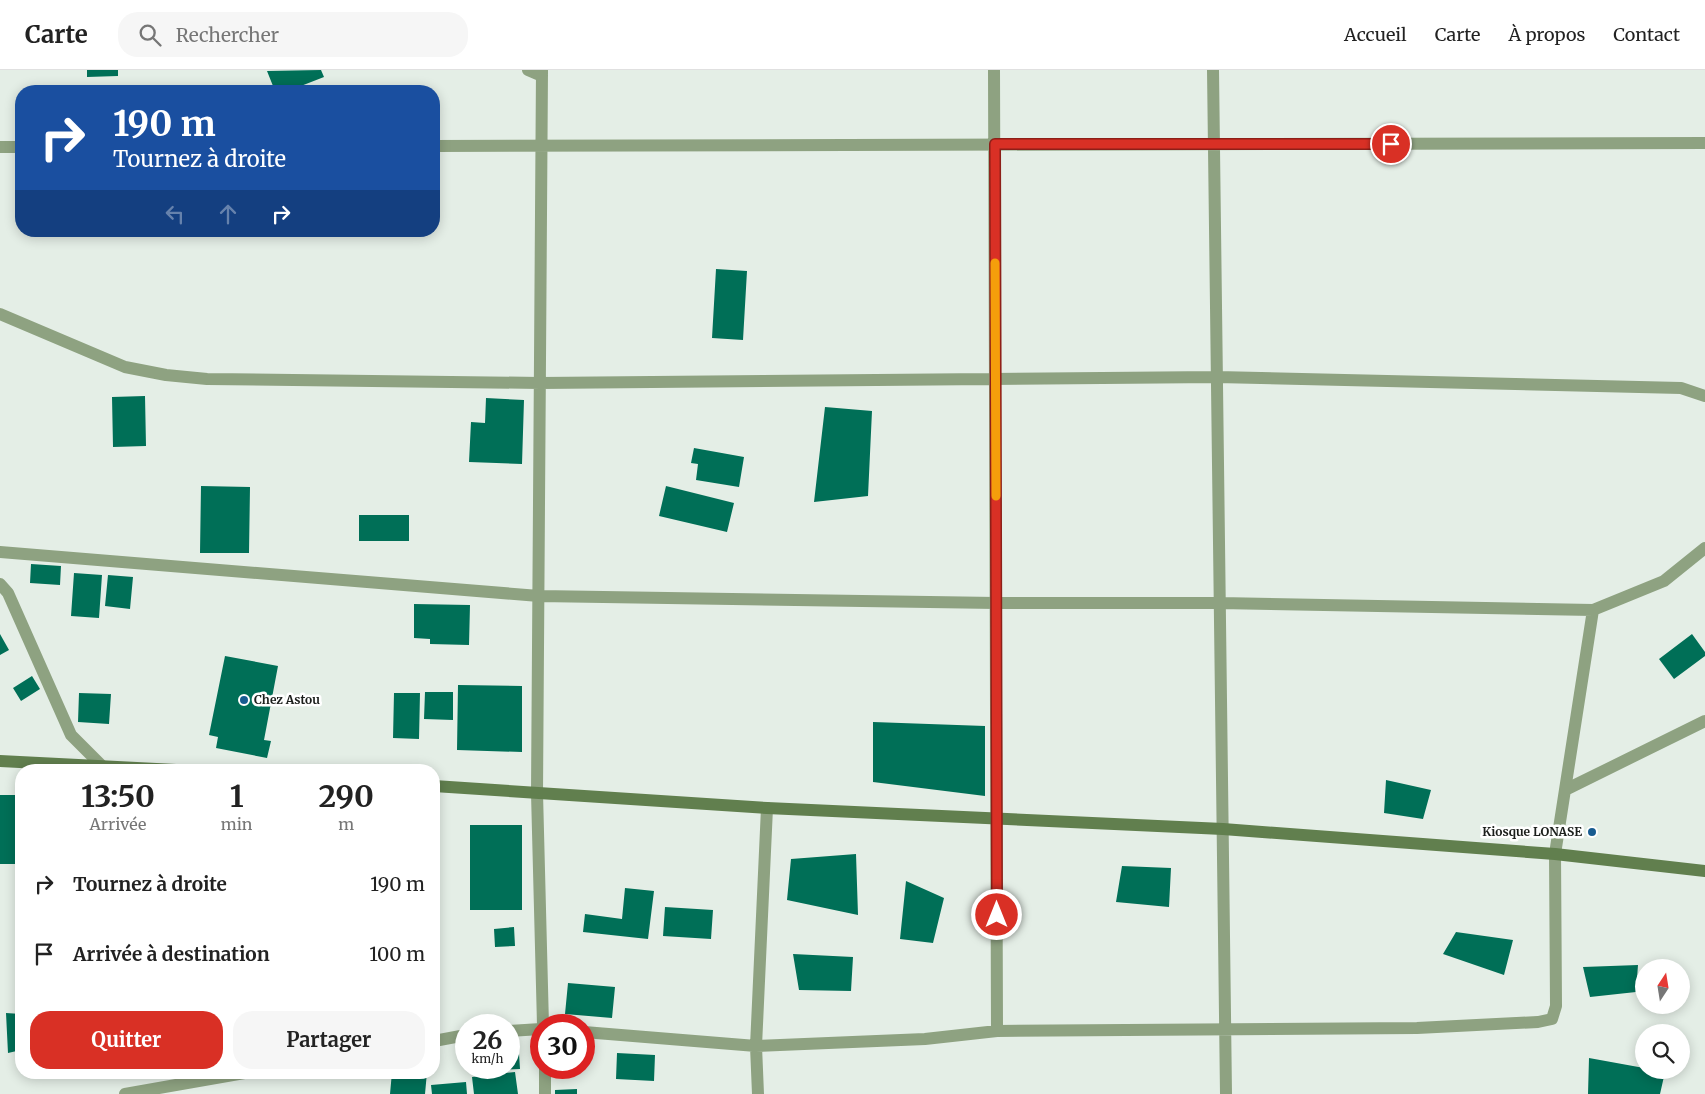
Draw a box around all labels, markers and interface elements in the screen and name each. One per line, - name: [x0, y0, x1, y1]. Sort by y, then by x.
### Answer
- search box: [118, 12, 468, 57]
- text: Carte: [25, 19, 88, 50]
- icon: search: [136, 21, 164, 49]
- text: Rechercher: [176, 23, 279, 47]
- text: Accueil: [1344, 23, 1407, 46]
- text: Carte: [1435, 23, 1480, 46]
- text: À propos: [1508, 23, 1585, 46]
- text: Contact: [1613, 23, 1680, 46]
- text: 190 m: [113, 102, 216, 146]
- icon: right: [30, 105, 95, 170]
- pin: [1370, 123, 1412, 165]
- icon: arrive: [1377, 130, 1405, 158]
- text: Tournez à droite: [113, 145, 286, 173]
- icon: left: [161, 200, 189, 228]
- icon: ahead: [214, 200, 242, 228]
- icon: right: [267, 200, 295, 228]
- place label: Chez Astou: [254, 692, 320, 707]
- marker: Chez Astou: [238, 694, 250, 706]
- text: 13:50: [81, 777, 155, 815]
- text: 1: [230, 777, 244, 815]
- text: 290: [318, 777, 374, 815]
- text: Arrivée: [90, 814, 146, 834]
- text: min: [221, 814, 252, 834]
- text: m: [338, 814, 354, 834]
- place label: Kiosque LONASE: [1482, 824, 1582, 839]
- marker: Kiosque LONASE: [1586, 826, 1598, 838]
- icon: right: [30, 870, 58, 898]
- text: Tournez à droite: [73, 872, 227, 896]
- text: 190 m: [370, 872, 425, 896]
- position arrow: [970, 888, 1022, 940]
- icon: arrive: [30, 940, 58, 968]
- text: Arrivée à destination: [73, 942, 270, 966]
- text: 100 m: [369, 942, 425, 966]
- north arrow: [1635, 959, 1690, 1014]
- map controls: [1635, 959, 1690, 1079]
- button: Quitter: [30, 1011, 223, 1069]
- button: Partager: [233, 1011, 425, 1069]
- speed limit sign: 30: [530, 1014, 595, 1079]
- text: 26: [473, 1024, 502, 1056]
- button: search: [1635, 1024, 1690, 1079]
- text: km/h: [472, 1051, 503, 1066]

